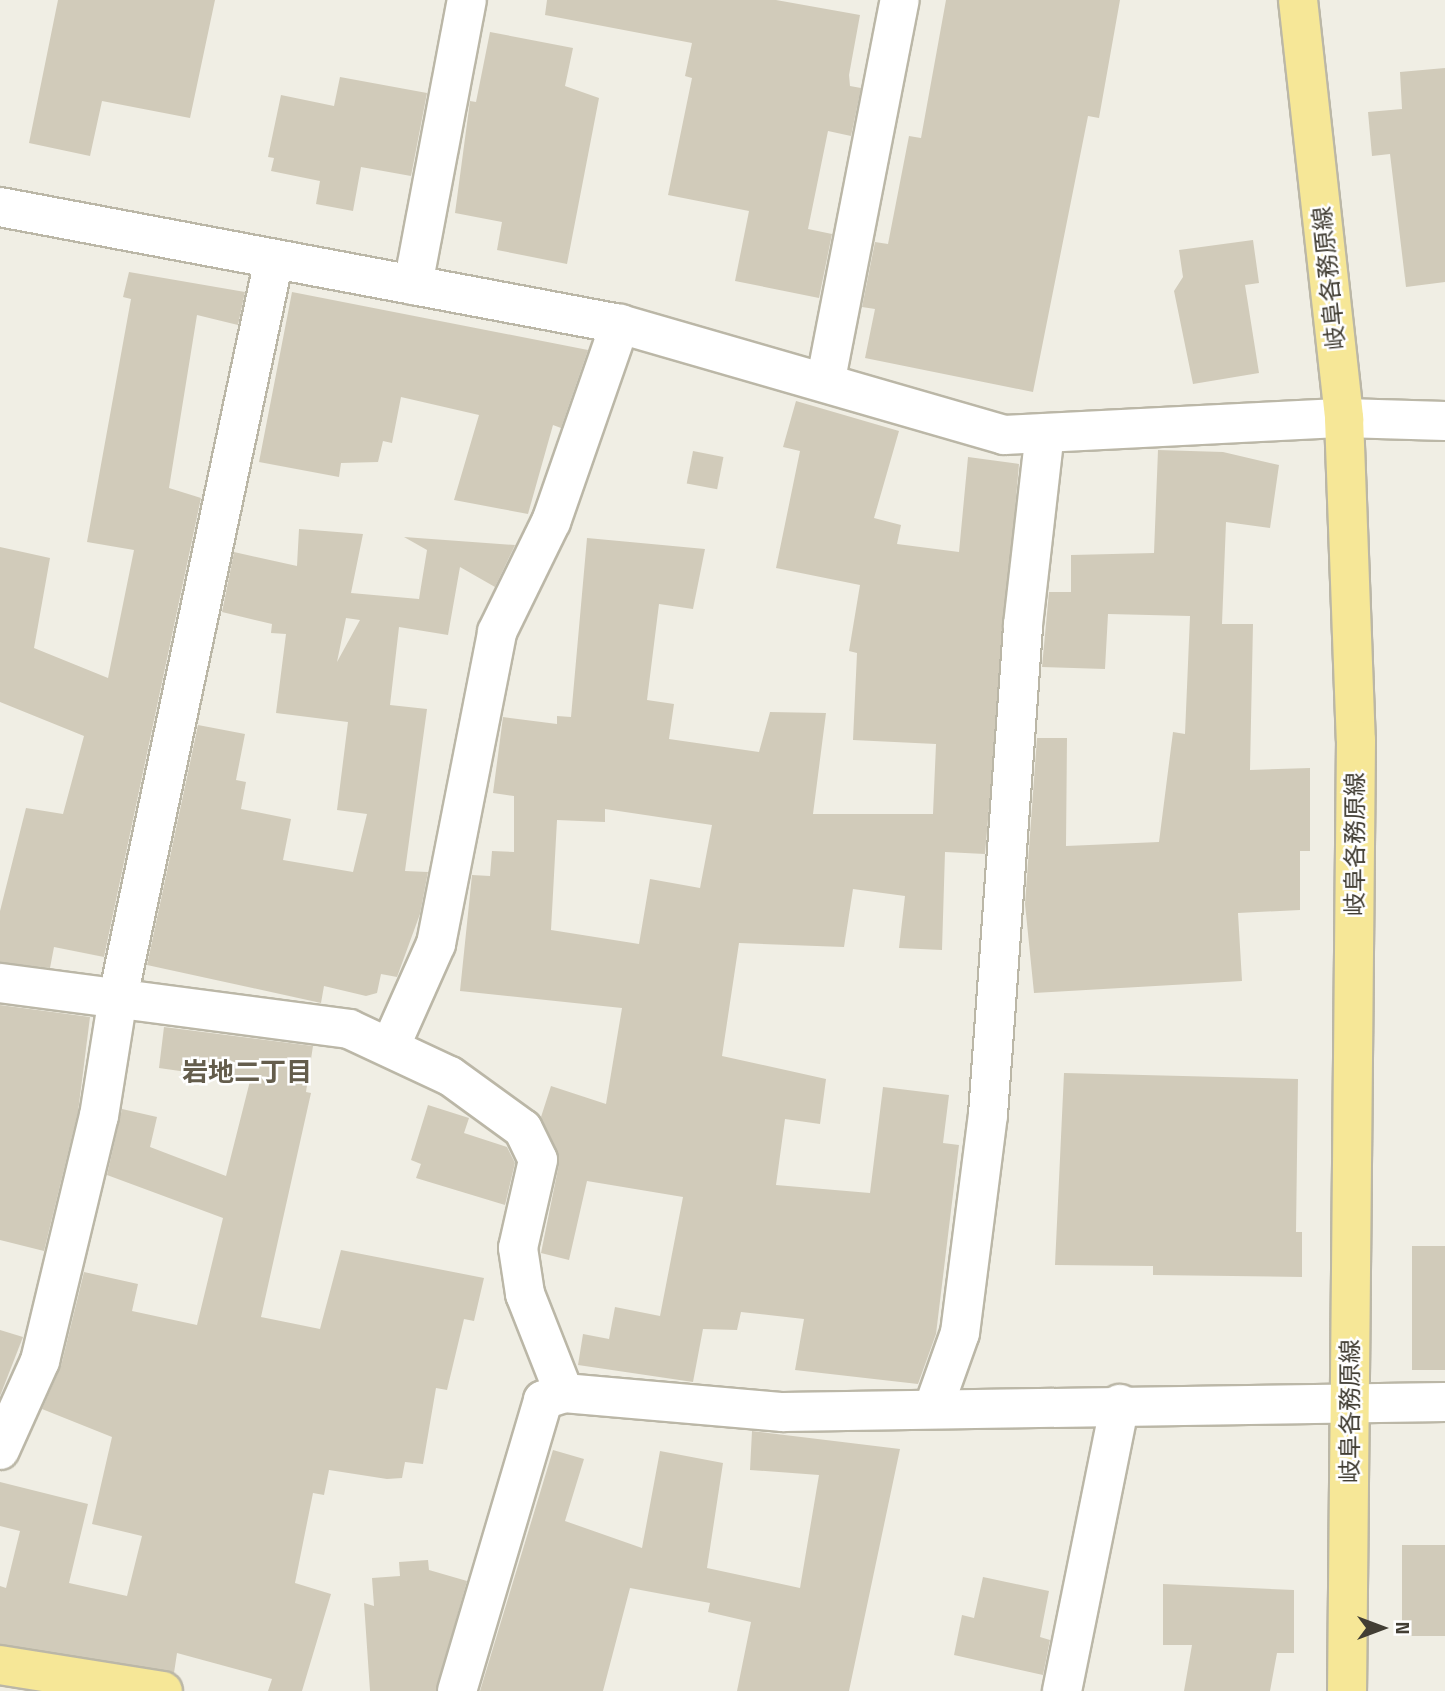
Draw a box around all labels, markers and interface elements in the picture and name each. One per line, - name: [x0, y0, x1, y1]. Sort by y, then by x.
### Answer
- street label: 岐阜各務原線: [1307, 205, 1351, 351]
- street label: 岐阜各務原線: [1341, 772, 1369, 916]
- district label: 岩地二丁目: [182, 1056, 312, 1088]
- street label: 岐阜各務原線: [1336, 1339, 1364, 1483]
- north arrow: [1347, 1593, 1417, 1663]
- text: N: [1389, 1621, 1418, 1635]

